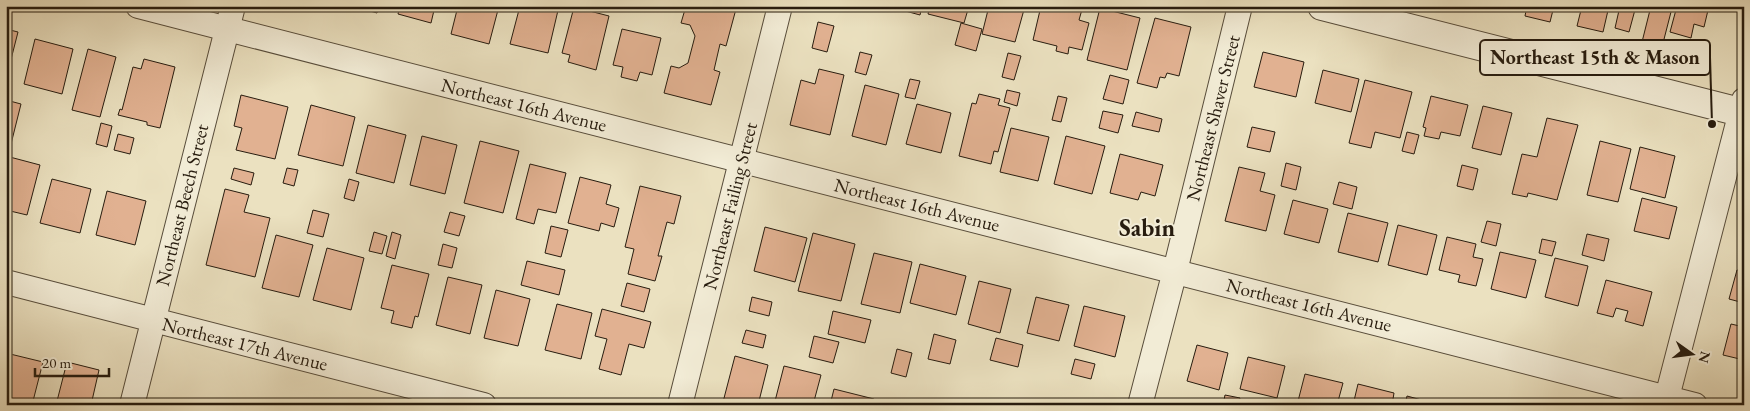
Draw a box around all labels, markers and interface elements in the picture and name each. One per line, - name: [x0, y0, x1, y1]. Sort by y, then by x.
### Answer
- street label: Northeast Shaver Street: [1180, 32, 1246, 204]
- callout: Northeast 15th & Mason: [1480, 40, 1710, 75]
- text: Northeast 15th & Mason: [1490, 44, 1700, 70]
- street label: Northeast 16th Avenue: [439, 72, 609, 138]
- street label: Northeast Failing Street: [697, 120, 763, 292]
- street label: Northeast Beech Street: [150, 121, 214, 289]
- street label: Northeast 16th Avenue: [832, 172, 1002, 238]
- district label: Sabin: [1119, 212, 1175, 243]
- street label: Northeast 16th Avenue: [1224, 272, 1394, 338]
- street label: Northeast 17th Avenue: [160, 311, 330, 377]
- north arrow: [1668, 328, 1718, 378]
- scale bar: [35, 346, 109, 378]
- text: N: [1694, 349, 1715, 365]
- text: 20 m: [42, 353, 71, 372]

